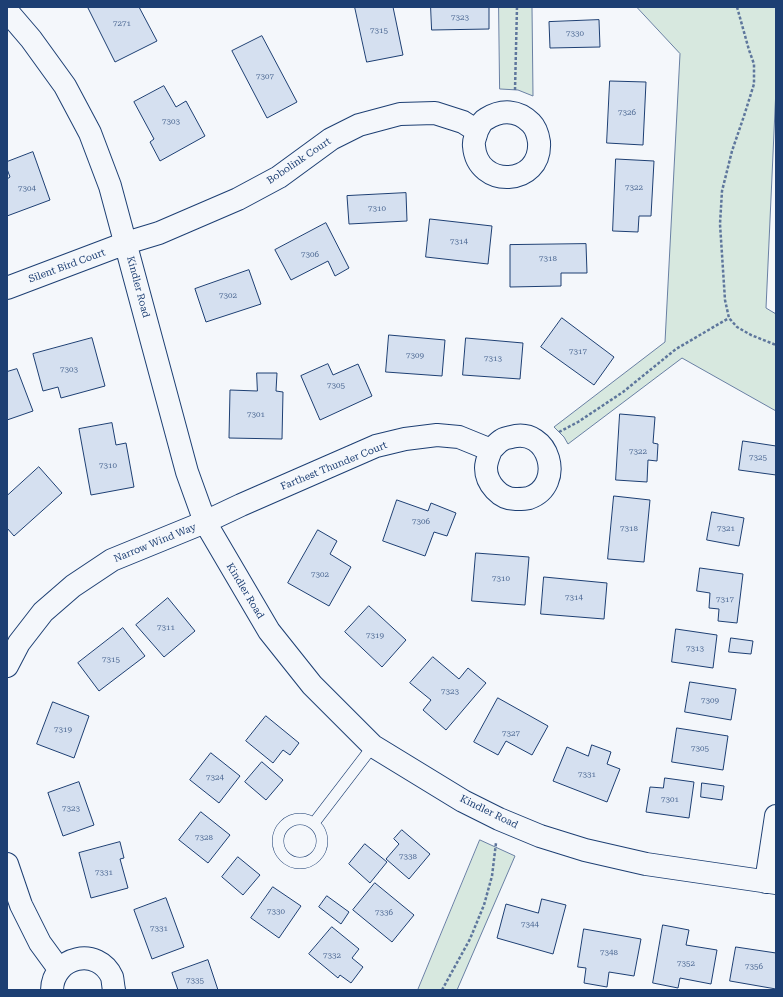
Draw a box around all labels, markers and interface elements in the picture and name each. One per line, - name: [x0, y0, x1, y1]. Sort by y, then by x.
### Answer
- house number: 7323: [451, 13, 469, 23]
- house number: 7271: [113, 19, 131, 29]
- house number: 7315: [370, 26, 388, 36]
- house number: 7330: [566, 29, 584, 39]
- house number: 7307: [256, 72, 274, 82]
- house number: 7326: [618, 108, 636, 118]
- house number: 7303: [162, 117, 180, 127]
- street label: Bobolink Court: [265, 135, 333, 187]
- house number: 7322: [625, 183, 643, 193]
- house number: 7304: [18, 184, 36, 194]
- house number: 7310: [368, 204, 386, 214]
- house number: 7314: [450, 237, 468, 247]
- street label: Silent Bird Court: [27, 246, 107, 286]
- house number: 7306: [301, 250, 319, 260]
- house number: 7318: [539, 254, 557, 264]
- street label: Kindler Road: [124, 255, 152, 319]
- house number: 7302: [219, 291, 237, 301]
- house number: 7317: [569, 347, 587, 357]
- house number: 7309: [406, 351, 424, 361]
- house number: 7313: [484, 354, 502, 364]
- house number: 7303: [60, 365, 78, 375]
- house number: 7305: [327, 381, 345, 391]
- house number: 7301: [247, 410, 265, 420]
- street label: Farthest Thunder Court: [279, 439, 389, 493]
- house number: 7322: [629, 447, 647, 457]
- house number: 7325: [749, 453, 767, 463]
- house number: 7310: [99, 461, 117, 471]
- house number: 7306: [412, 517, 430, 527]
- street label: Narrow Wind Way: [112, 521, 198, 565]
- house number: 7318: [620, 524, 638, 534]
- house number: 7321: [717, 524, 735, 534]
- street label: Kindler Road: [224, 561, 266, 621]
- house number: 7302: [311, 570, 329, 580]
- house number: 7310: [492, 574, 510, 584]
- house number: 7314: [565, 593, 583, 603]
- house number: 7317: [716, 595, 734, 605]
- house number: 7311: [157, 623, 175, 633]
- house number: 7319: [366, 631, 384, 641]
- house number: 7313: [686, 644, 704, 654]
- house number: 7315: [102, 655, 120, 665]
- house number: 7323: [441, 687, 459, 697]
- house number: 7309: [701, 696, 719, 706]
- house number: 7319: [54, 725, 72, 735]
- house number: 7327: [502, 729, 520, 739]
- house number: 7305: [691, 744, 709, 754]
- house number: 7331: [578, 770, 596, 780]
- house number: 7324: [206, 773, 224, 783]
- street label: Kindler Road: [458, 793, 520, 831]
- house number: 7301: [661, 795, 679, 805]
- house number: 7323: [62, 804, 80, 814]
- house number: 7328: [195, 833, 213, 843]
- house number: 7338: [399, 852, 417, 862]
- house number: 7331: [95, 868, 113, 878]
- house number: 7330: [267, 907, 285, 917]
- house number: 7336: [375, 908, 393, 918]
- house number: 7344: [521, 920, 539, 930]
- house number: 7331: [150, 924, 168, 934]
- house number: 7348: [600, 948, 618, 958]
- house number: 7332: [323, 951, 341, 961]
- house number: 7352: [677, 959, 695, 969]
- house number: 7356: [745, 962, 763, 972]
- house number: 7335: [186, 976, 204, 986]

